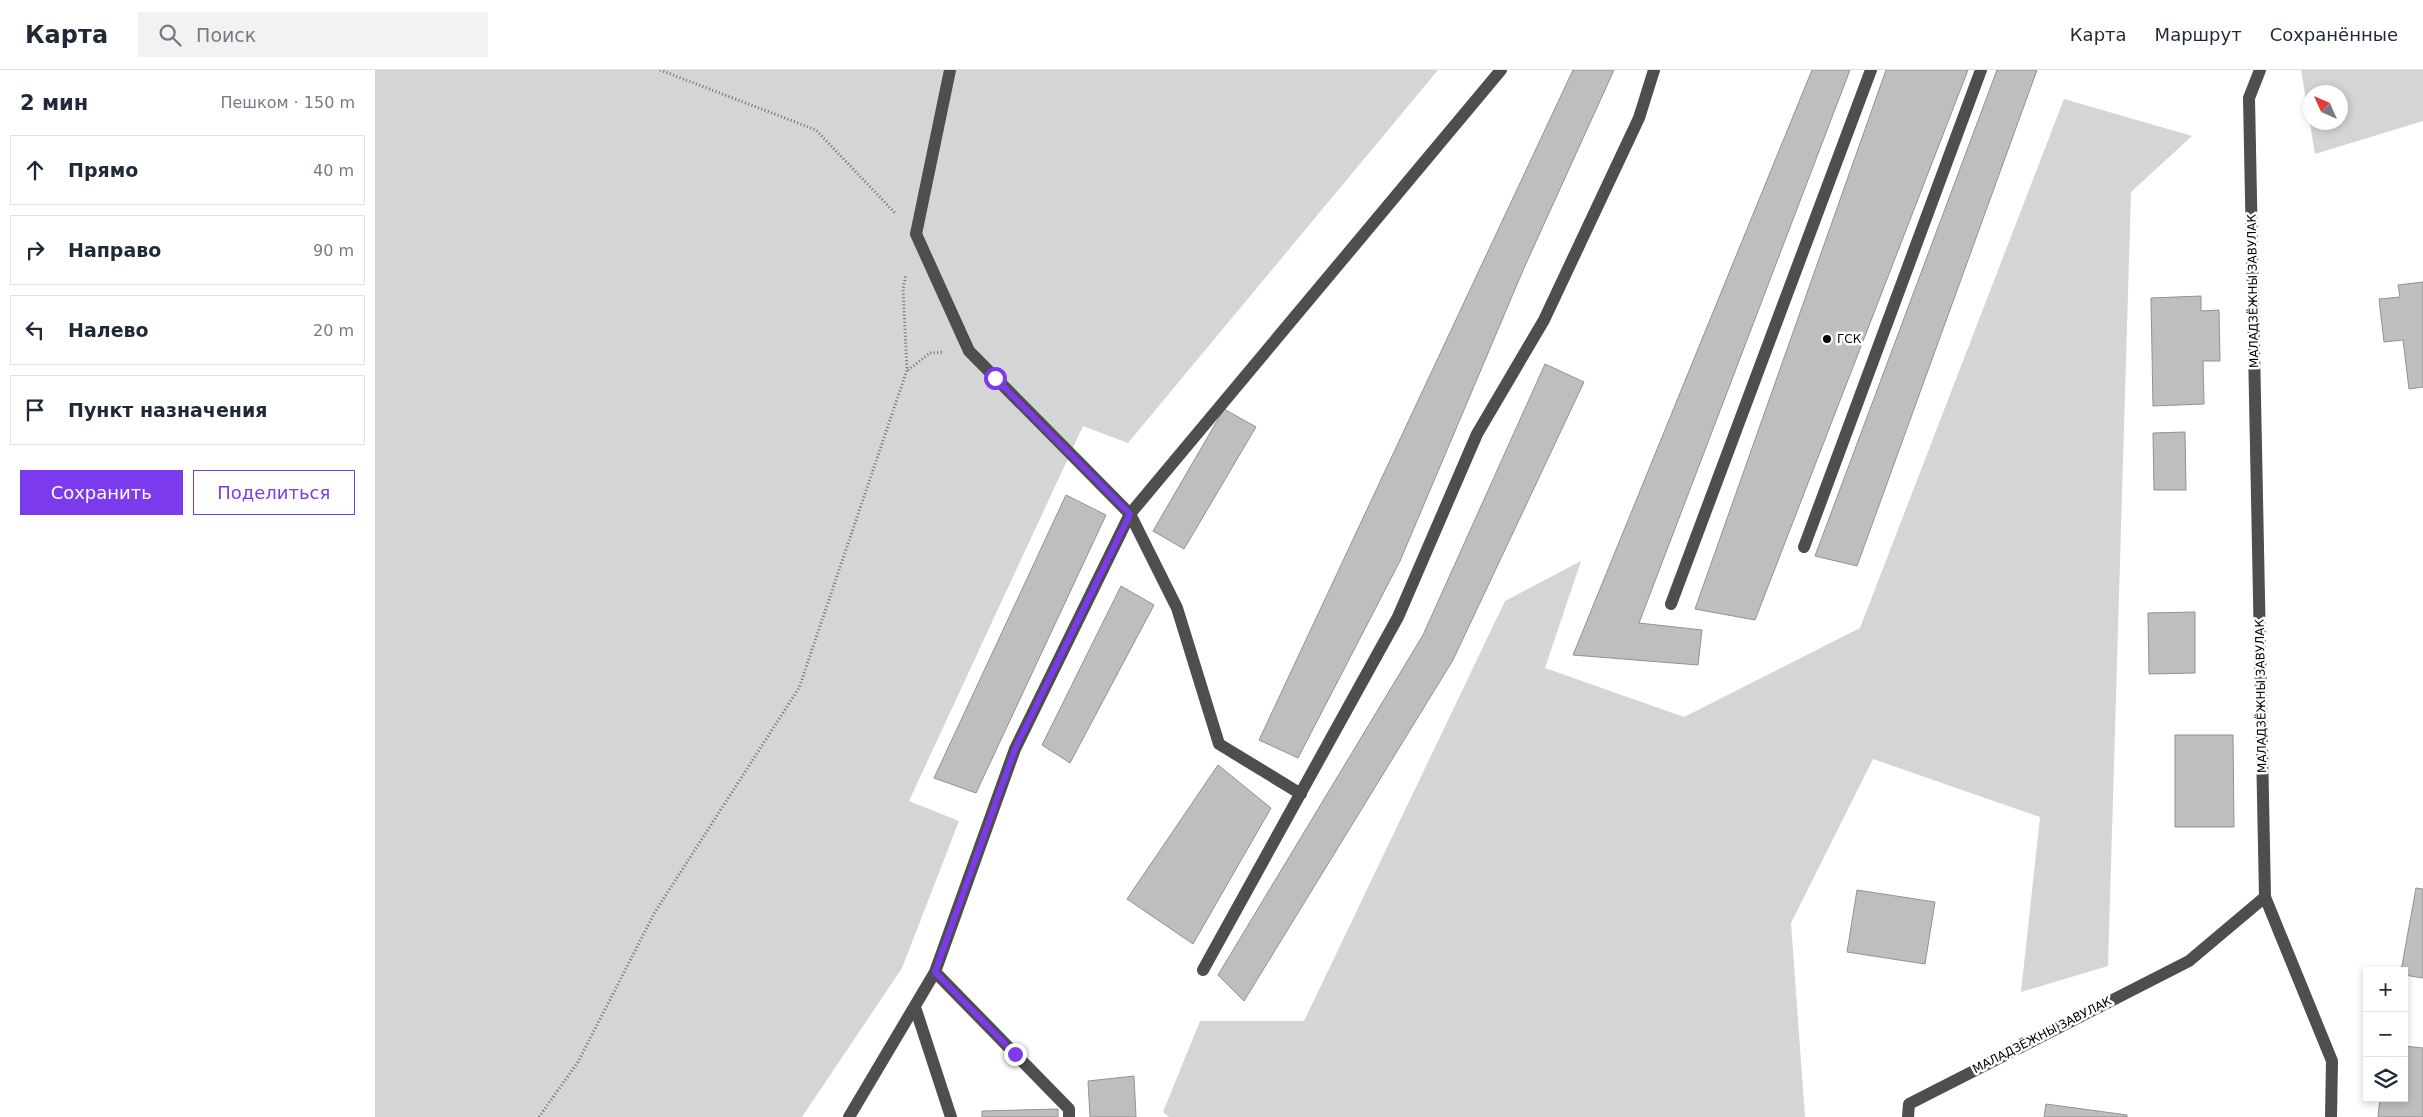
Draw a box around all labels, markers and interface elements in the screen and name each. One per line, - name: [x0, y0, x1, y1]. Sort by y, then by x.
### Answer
- search box: [138, 12, 488, 57]
- text: Карта: [25, 21, 108, 49]
- icon: search: [156, 21, 184, 49]
- text: Поиск: [196, 24, 256, 46]
- text: Карта: [2070, 24, 2127, 45]
- text: Маршрут: [2155, 24, 2242, 45]
- text: Сохранённые: [2270, 24, 2398, 45]
- north arrow: [2303, 85, 2348, 130]
- text: 2 мин: [20, 91, 88, 115]
- text: Пешком · 150 m: [220, 93, 355, 112]
- icon: ahead: [21, 156, 49, 184]
- text: Прямо: [68, 159, 138, 181]
- text: 40 m: [313, 161, 354, 180]
- street label: МАЛАДЗЁЖНЫ ЗАВУЛАК: [2244, 213, 2261, 368]
- icon: right: [21, 236, 49, 264]
- text: Направо: [68, 239, 161, 261]
- text: 90 m: [313, 241, 354, 260]
- icon: left: [21, 316, 49, 344]
- text: Налево: [68, 319, 149, 341]
- text: 20 m: [313, 321, 354, 340]
- place label: ГСК: [1837, 332, 1862, 346]
- marker: ГСК: [1821, 333, 1833, 345]
- route start: [984, 367, 1007, 390]
- icon: arrive: [21, 396, 49, 424]
- text: Пункт назначения: [68, 399, 267, 421]
- button: Сохранить: [20, 470, 183, 515]
- button: Поделиться: [193, 470, 355, 515]
- street label: МАЛАДЗЁЖНЫ ЗАВУЛАК: [2252, 618, 2269, 773]
- map controls: [2363, 967, 2408, 1102]
- button: +: [2363, 967, 2408, 1012]
- street label: МАЛАДЗЁЖНЫ ЗАВУЛАК: [1970, 993, 2114, 1076]
- button: −: [2363, 1012, 2408, 1057]
- route end: [1004, 1043, 1027, 1066]
- button: layers: [2363, 1057, 2408, 1102]

